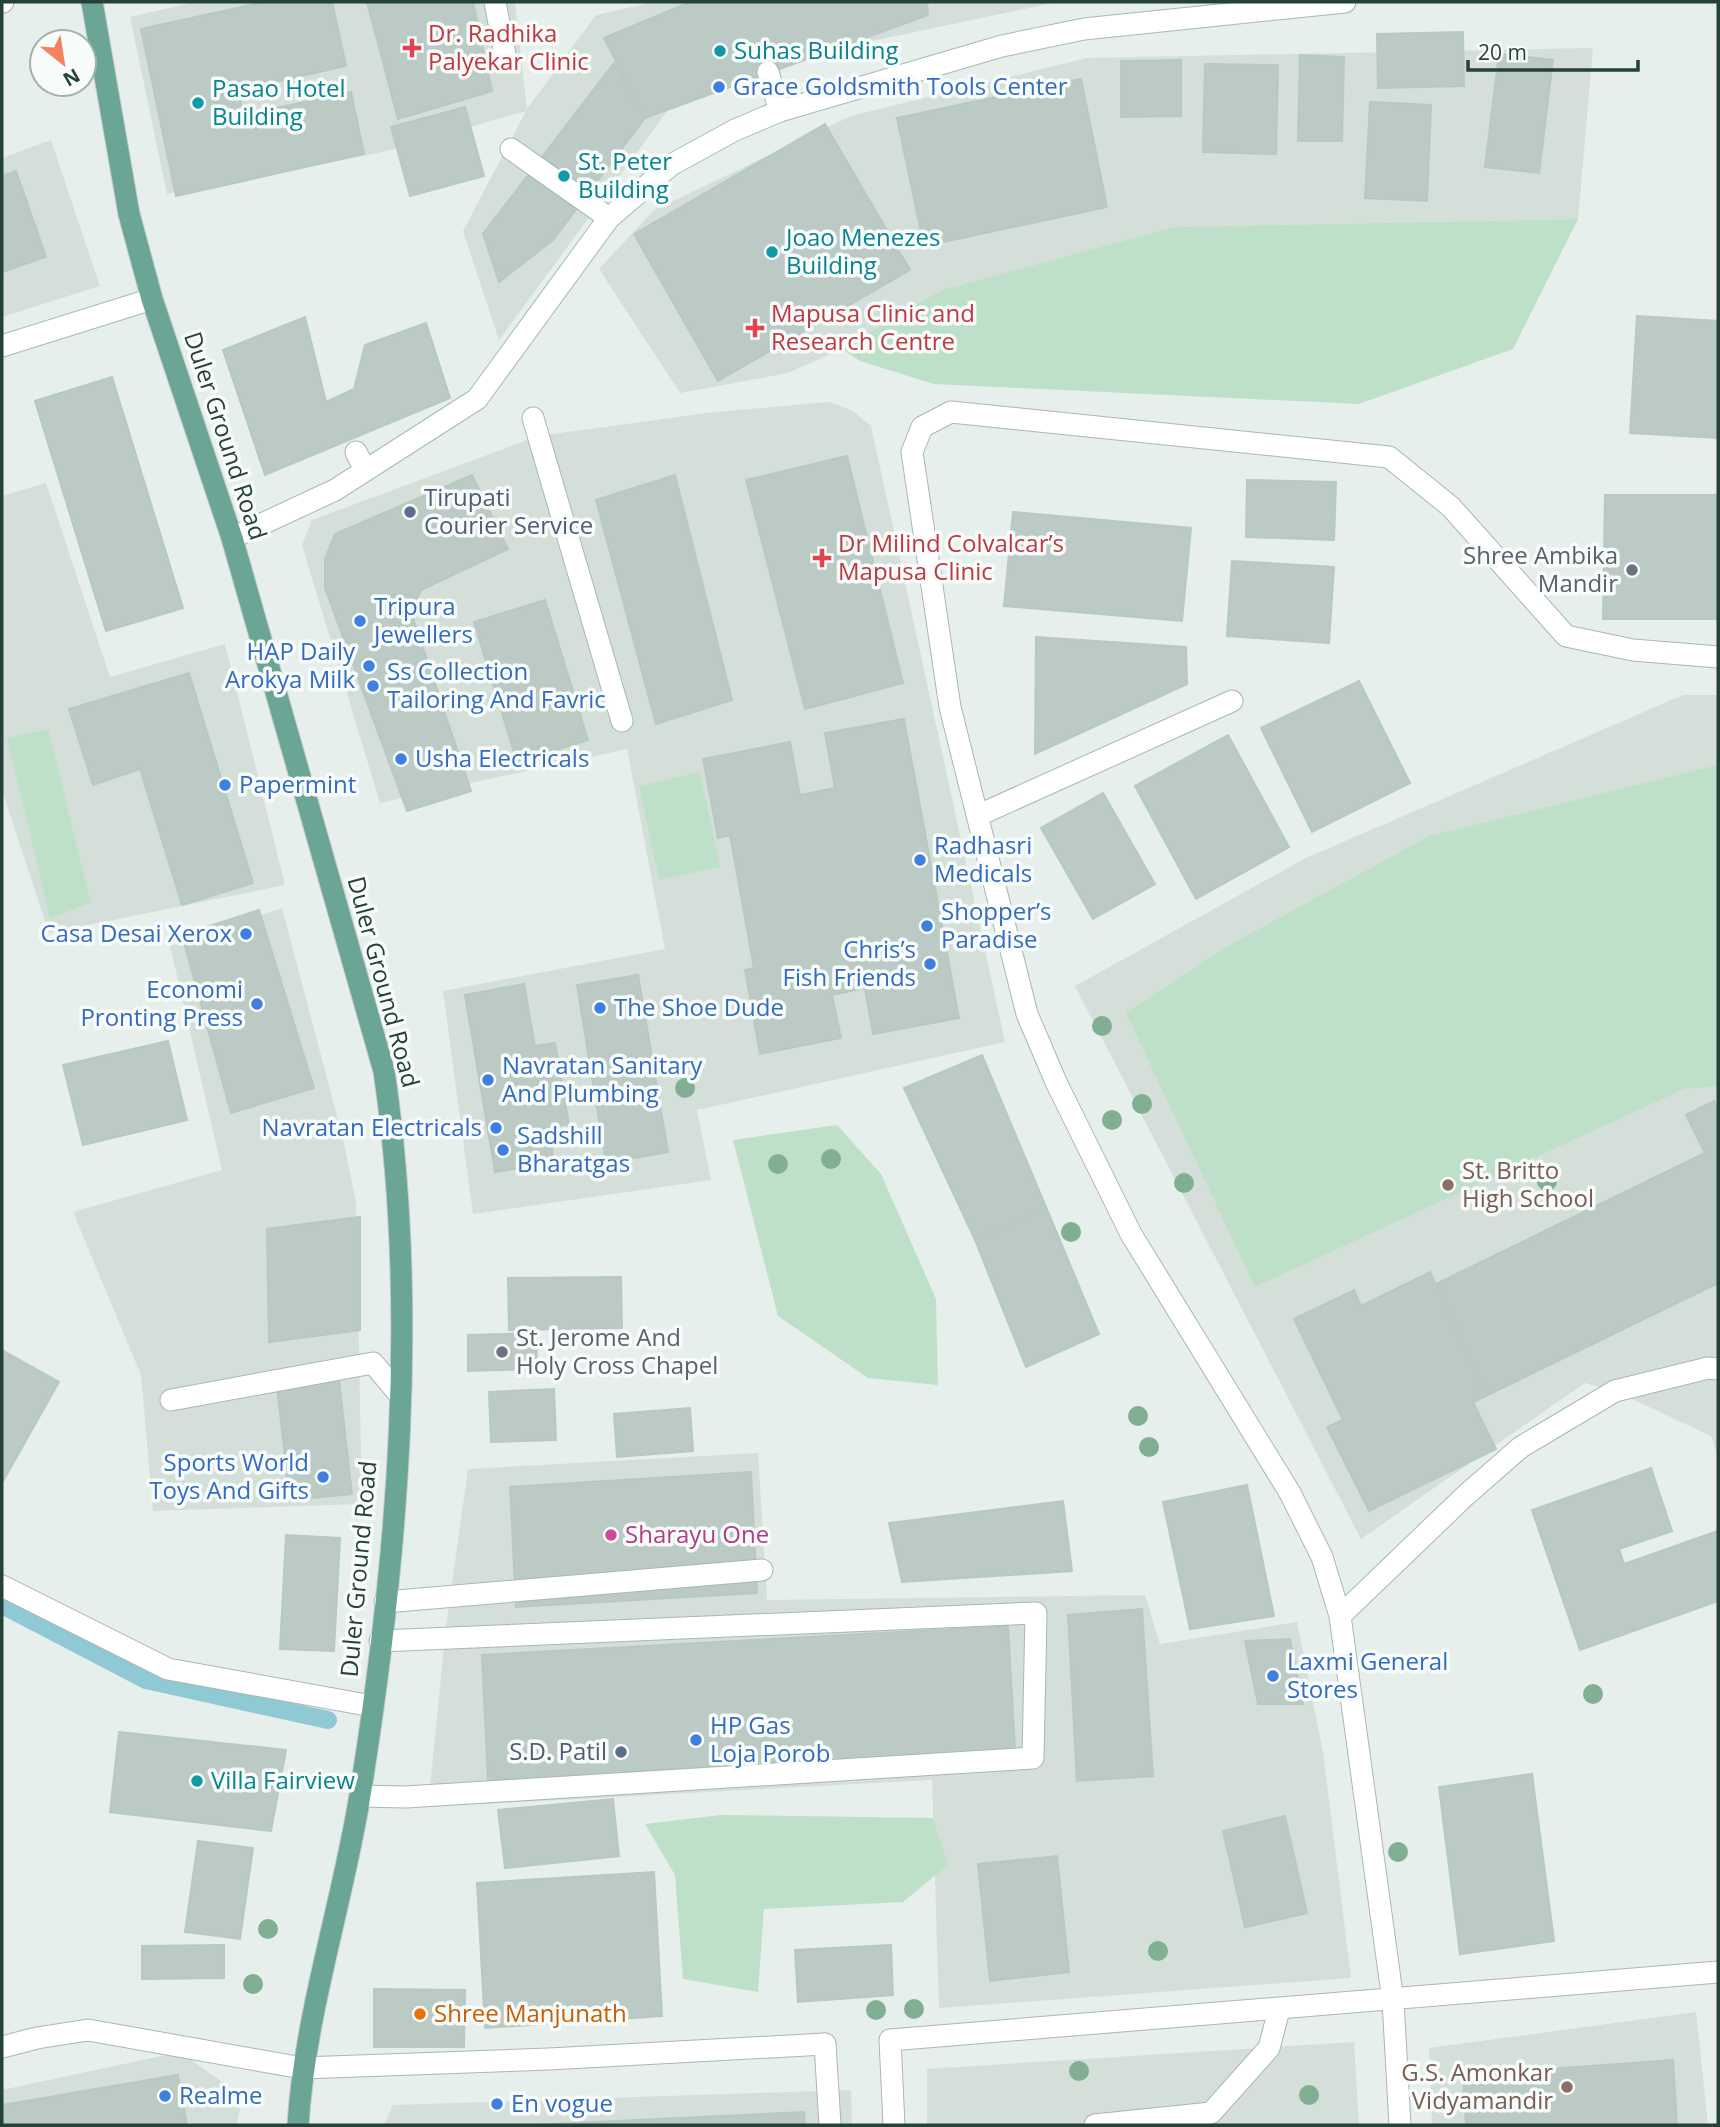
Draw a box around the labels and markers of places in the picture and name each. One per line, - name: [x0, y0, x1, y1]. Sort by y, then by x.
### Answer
- place label: Dr. Radhika Palyekar Clinic: [428, 16, 589, 77]
- place label: Suhas Building: [734, 33, 898, 66]
- marker: Dr. Radhika Palyekar Clinic: [402, 38, 422, 58]
- marker: Suhas Building: [712, 43, 728, 59]
- place label: Grace Goldsmith Tools Center: [733, 69, 1068, 102]
- place label: Pasao Hotel Building: [212, 71, 345, 132]
- marker: Grace Goldsmith Tools Center: [711, 79, 727, 95]
- marker: Pasao Hotel Building: [190, 95, 206, 111]
- place label: St. Peter Building: [578, 144, 672, 205]
- marker: St. Peter Building: [556, 168, 572, 184]
- place label: Joao Menezes Building: [784, 220, 940, 281]
- marker: Joao Menezes Building: [764, 244, 780, 260]
- place label: Mapusa Clinic and Research Centre: [771, 296, 975, 357]
- marker: Mapusa Clinic and Research Centre: [745, 318, 765, 338]
- place label: Tirupati Courier Service: [424, 480, 593, 541]
- marker: Tirupati Courier Service: [402, 504, 418, 520]
- place label: Dr Milind Colvalcar’s Mapusa Clinic: [838, 526, 1064, 587]
- place label: Shree Ambika Mandir: [1463, 538, 1618, 599]
- marker: Dr Milind Colvalcar’s Mapusa Clinic: [812, 548, 832, 568]
- marker: Shree Ambika Mandir: [1624, 562, 1640, 578]
- place label: Tripura Jewellers: [372, 589, 473, 650]
- marker: Tripura Jewellers: [352, 613, 368, 629]
- place label: HAP Daily Arokya Milk: [225, 634, 356, 695]
- place label: Ss Collection Tailoring And Favric: [387, 654, 606, 715]
- marker: HAP Daily Arokya Milk: [361, 658, 377, 674]
- marker: Ss Collection Tailoring And Favric: [365, 678, 381, 694]
- place label: Usha Electricals: [415, 741, 589, 774]
- marker: Usha Electricals: [393, 751, 409, 767]
- place label: Papermint: [239, 767, 356, 800]
- marker: Papermint: [217, 777, 233, 793]
- place label: Radhasri Medicals: [934, 828, 1032, 889]
- marker: Radhasri Medicals: [912, 852, 928, 868]
- place label: Shopper’s Paradise: [941, 894, 1051, 955]
- place label: Casa Desai Xerox: [40, 916, 232, 949]
- marker: Shopper’s Paradise: [919, 918, 935, 934]
- marker: Casa Desai Xerox: [238, 926, 254, 942]
- place label: Chris’s Fish Friends: [783, 932, 916, 993]
- marker: Chris’s Fish Friends: [922, 956, 938, 972]
- place label: Economi Pronting Press: [80, 972, 243, 1033]
- place label: The Shoe Dude: [614, 990, 784, 1023]
- marker: Economi Pronting Press: [249, 996, 265, 1012]
- marker: The Shoe Dude: [592, 1000, 608, 1016]
- place label: Navratan Sanitary And Plumbing: [502, 1048, 703, 1109]
- marker: Navratan Sanitary And Plumbing: [480, 1072, 496, 1088]
- place label: Navratan Electricals: [262, 1110, 482, 1143]
- place label: Sadshill Bharatgas: [517, 1118, 630, 1179]
- marker: Navratan Electricals: [488, 1120, 504, 1136]
- marker: Sadshill Bharatgas: [495, 1142, 511, 1158]
- place label: St. Britto High School: [1462, 1153, 1594, 1214]
- marker: St. Britto High School: [1440, 1177, 1456, 1193]
- place label: St. Jerome And Holy Cross Chapel: [516, 1320, 718, 1381]
- marker: St. Jerome And Holy Cross Chapel: [494, 1344, 510, 1360]
- place label: Sports World Toys And Gifts: [149, 1445, 309, 1506]
- marker: Sports World Toys And Gifts: [315, 1469, 331, 1485]
- place label: Sharayu One: [625, 1517, 769, 1550]
- marker: Sharayu One: [603, 1527, 619, 1543]
- place label: Laxmi General Stores: [1287, 1644, 1448, 1705]
- marker: Laxmi General Stores: [1265, 1668, 1281, 1684]
- place label: HP Gas Loja Porob: [710, 1708, 830, 1769]
- marker: HP Gas Loja Porob: [688, 1732, 704, 1748]
- place label: S.D. Patil: [509, 1734, 607, 1767]
- marker: S.D. Patil: [613, 1744, 629, 1760]
- place label: Villa Fairview: [211, 1763, 355, 1796]
- marker: Villa Fairview: [189, 1773, 205, 1789]
- place label: Shree Manjunath: [434, 1996, 627, 2029]
- marker: Shree Manjunath: [412, 2006, 428, 2022]
- place label: G.S. Amonkar Vidyamandir: [1401, 2055, 1553, 2116]
- place label: Realme: [179, 2078, 262, 2111]
- marker: G.S. Amonkar Vidyamandir: [1559, 2079, 1575, 2095]
- place label: En vogue: [511, 2086, 613, 2119]
- marker: Realme: [157, 2088, 173, 2104]
- marker: En vogue: [489, 2096, 505, 2112]

